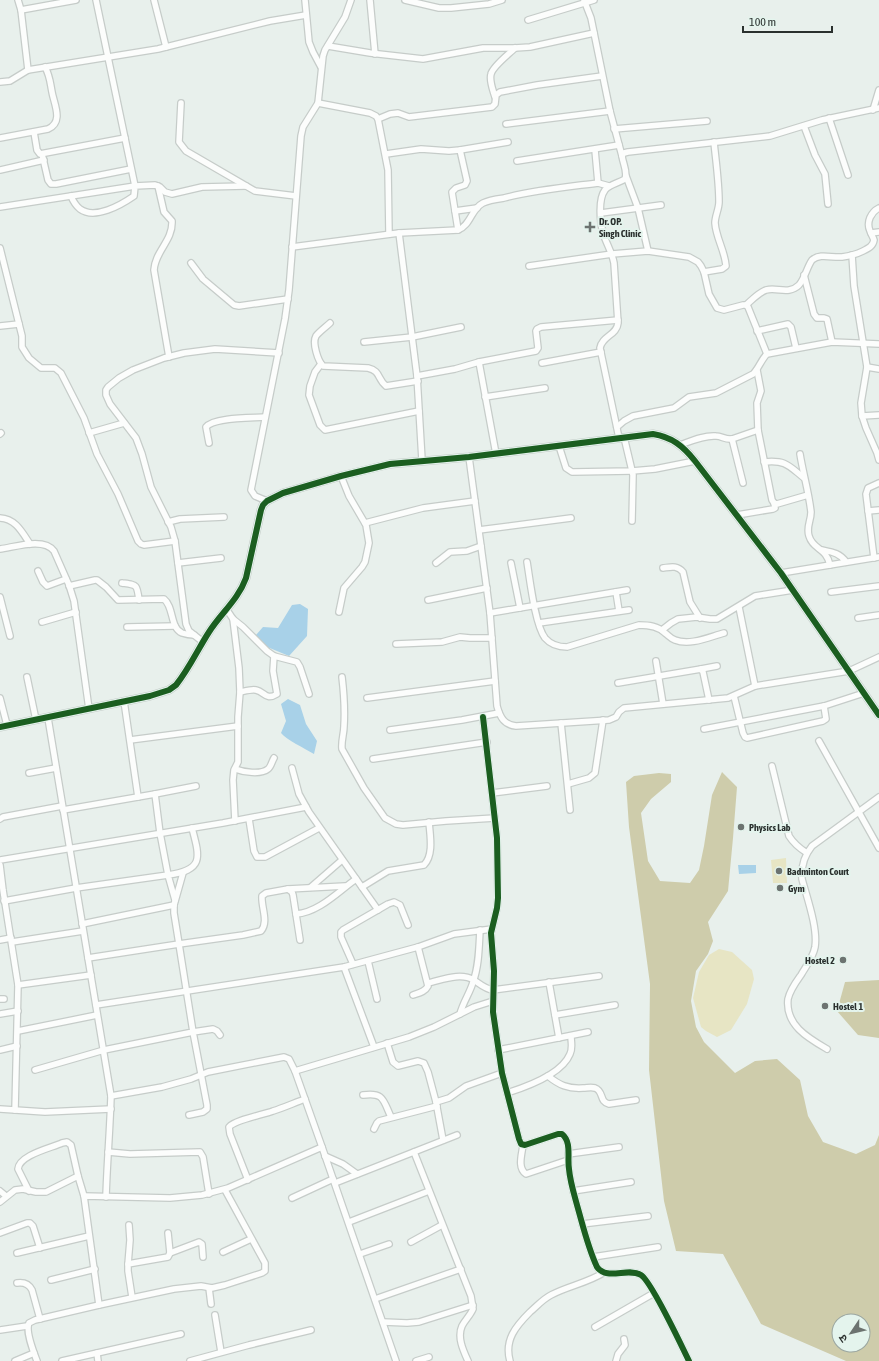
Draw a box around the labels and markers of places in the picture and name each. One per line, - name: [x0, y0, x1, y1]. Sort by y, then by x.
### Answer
- place label: Dr. OP. Singh Clinic: [599, 216, 641, 239]
- marker: Dr. OP. Singh Clinic: [584, 221, 596, 233]
- marker: Physics Lab: [736, 822, 746, 832]
- place label: Physics Lab: [749, 822, 791, 833]
- marker: Badminton Court: [774, 866, 784, 876]
- place label: Badminton Court: [787, 866, 849, 877]
- marker: Gym: [775, 883, 785, 893]
- place label: Gym: [788, 883, 805, 894]
- place label: Hostel 2: [805, 955, 835, 966]
- marker: Hostel 2: [838, 955, 848, 965]
- marker: Hostel 1: [820, 1001, 830, 1011]
- place label: Hostel 1: [833, 1001, 863, 1012]

